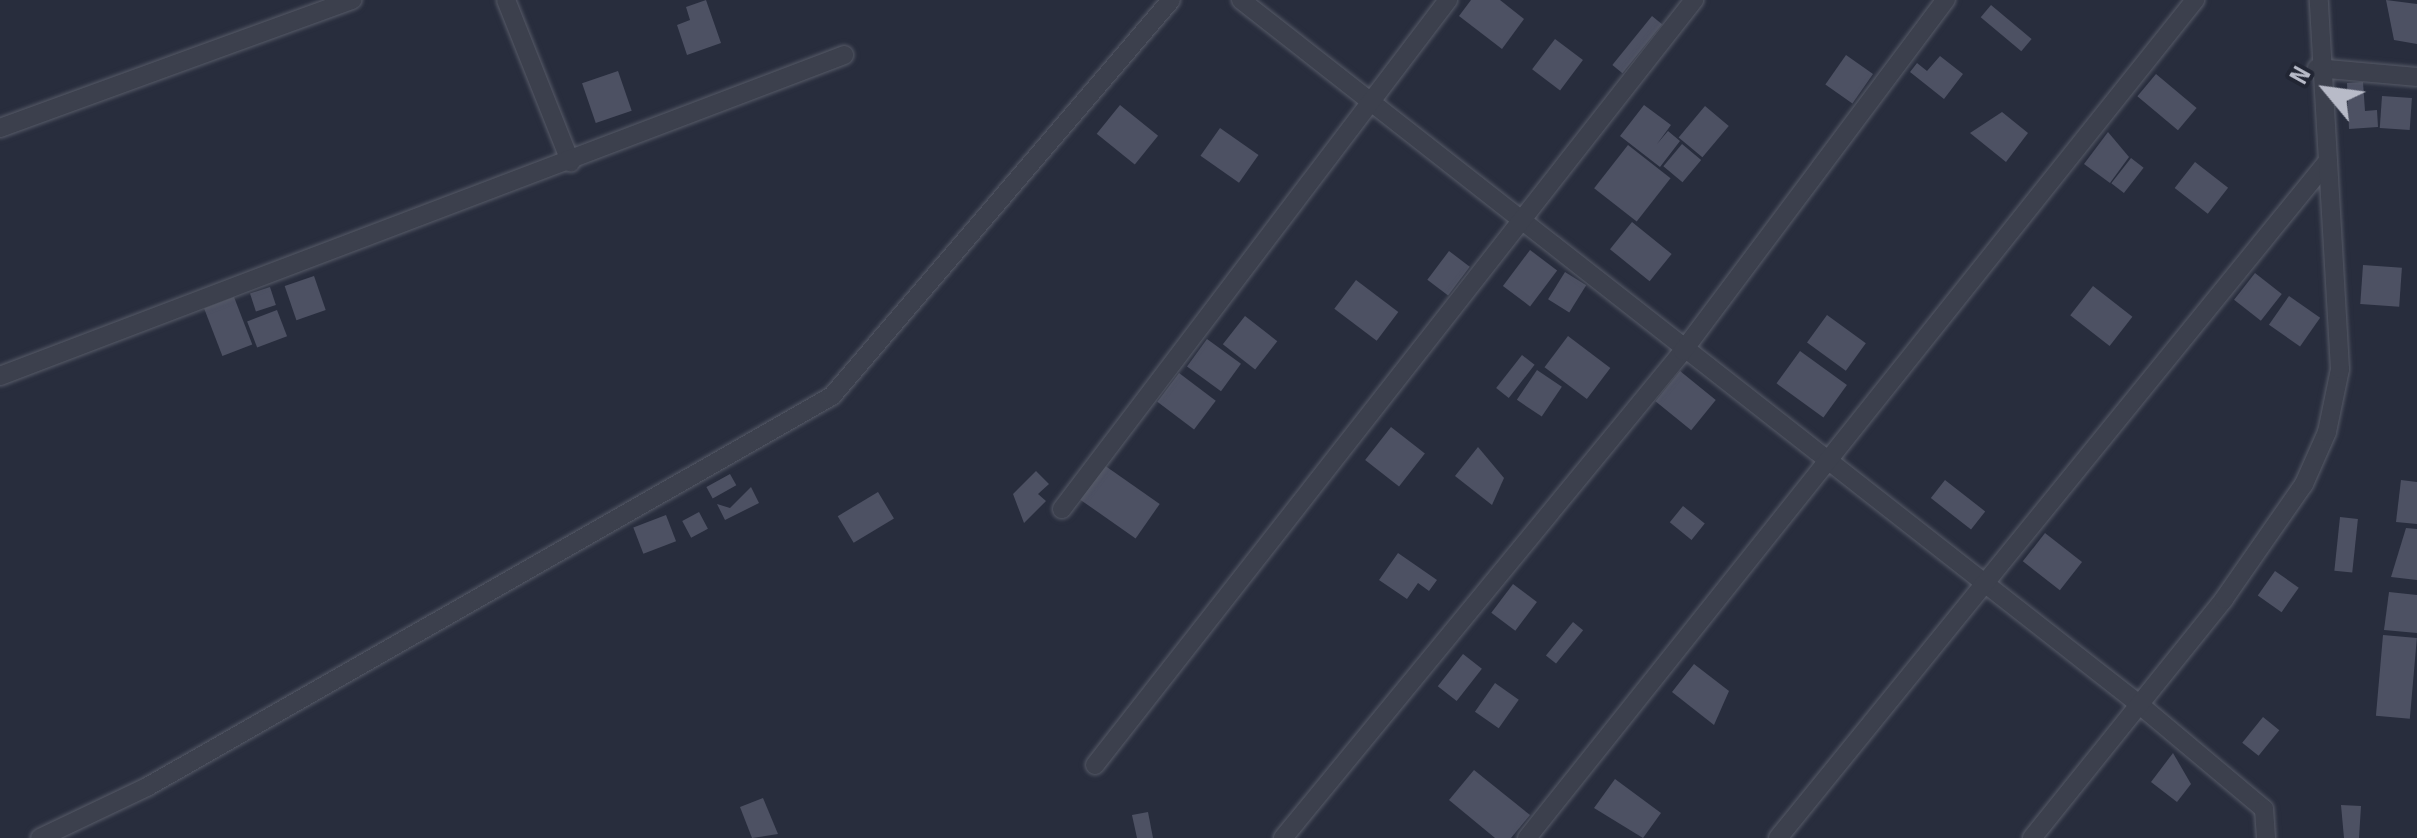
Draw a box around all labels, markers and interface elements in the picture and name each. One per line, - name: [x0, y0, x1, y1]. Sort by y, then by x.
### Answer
- north arrow: [2277, 40, 2377, 140]
- text: N: [2282, 61, 2318, 90]

